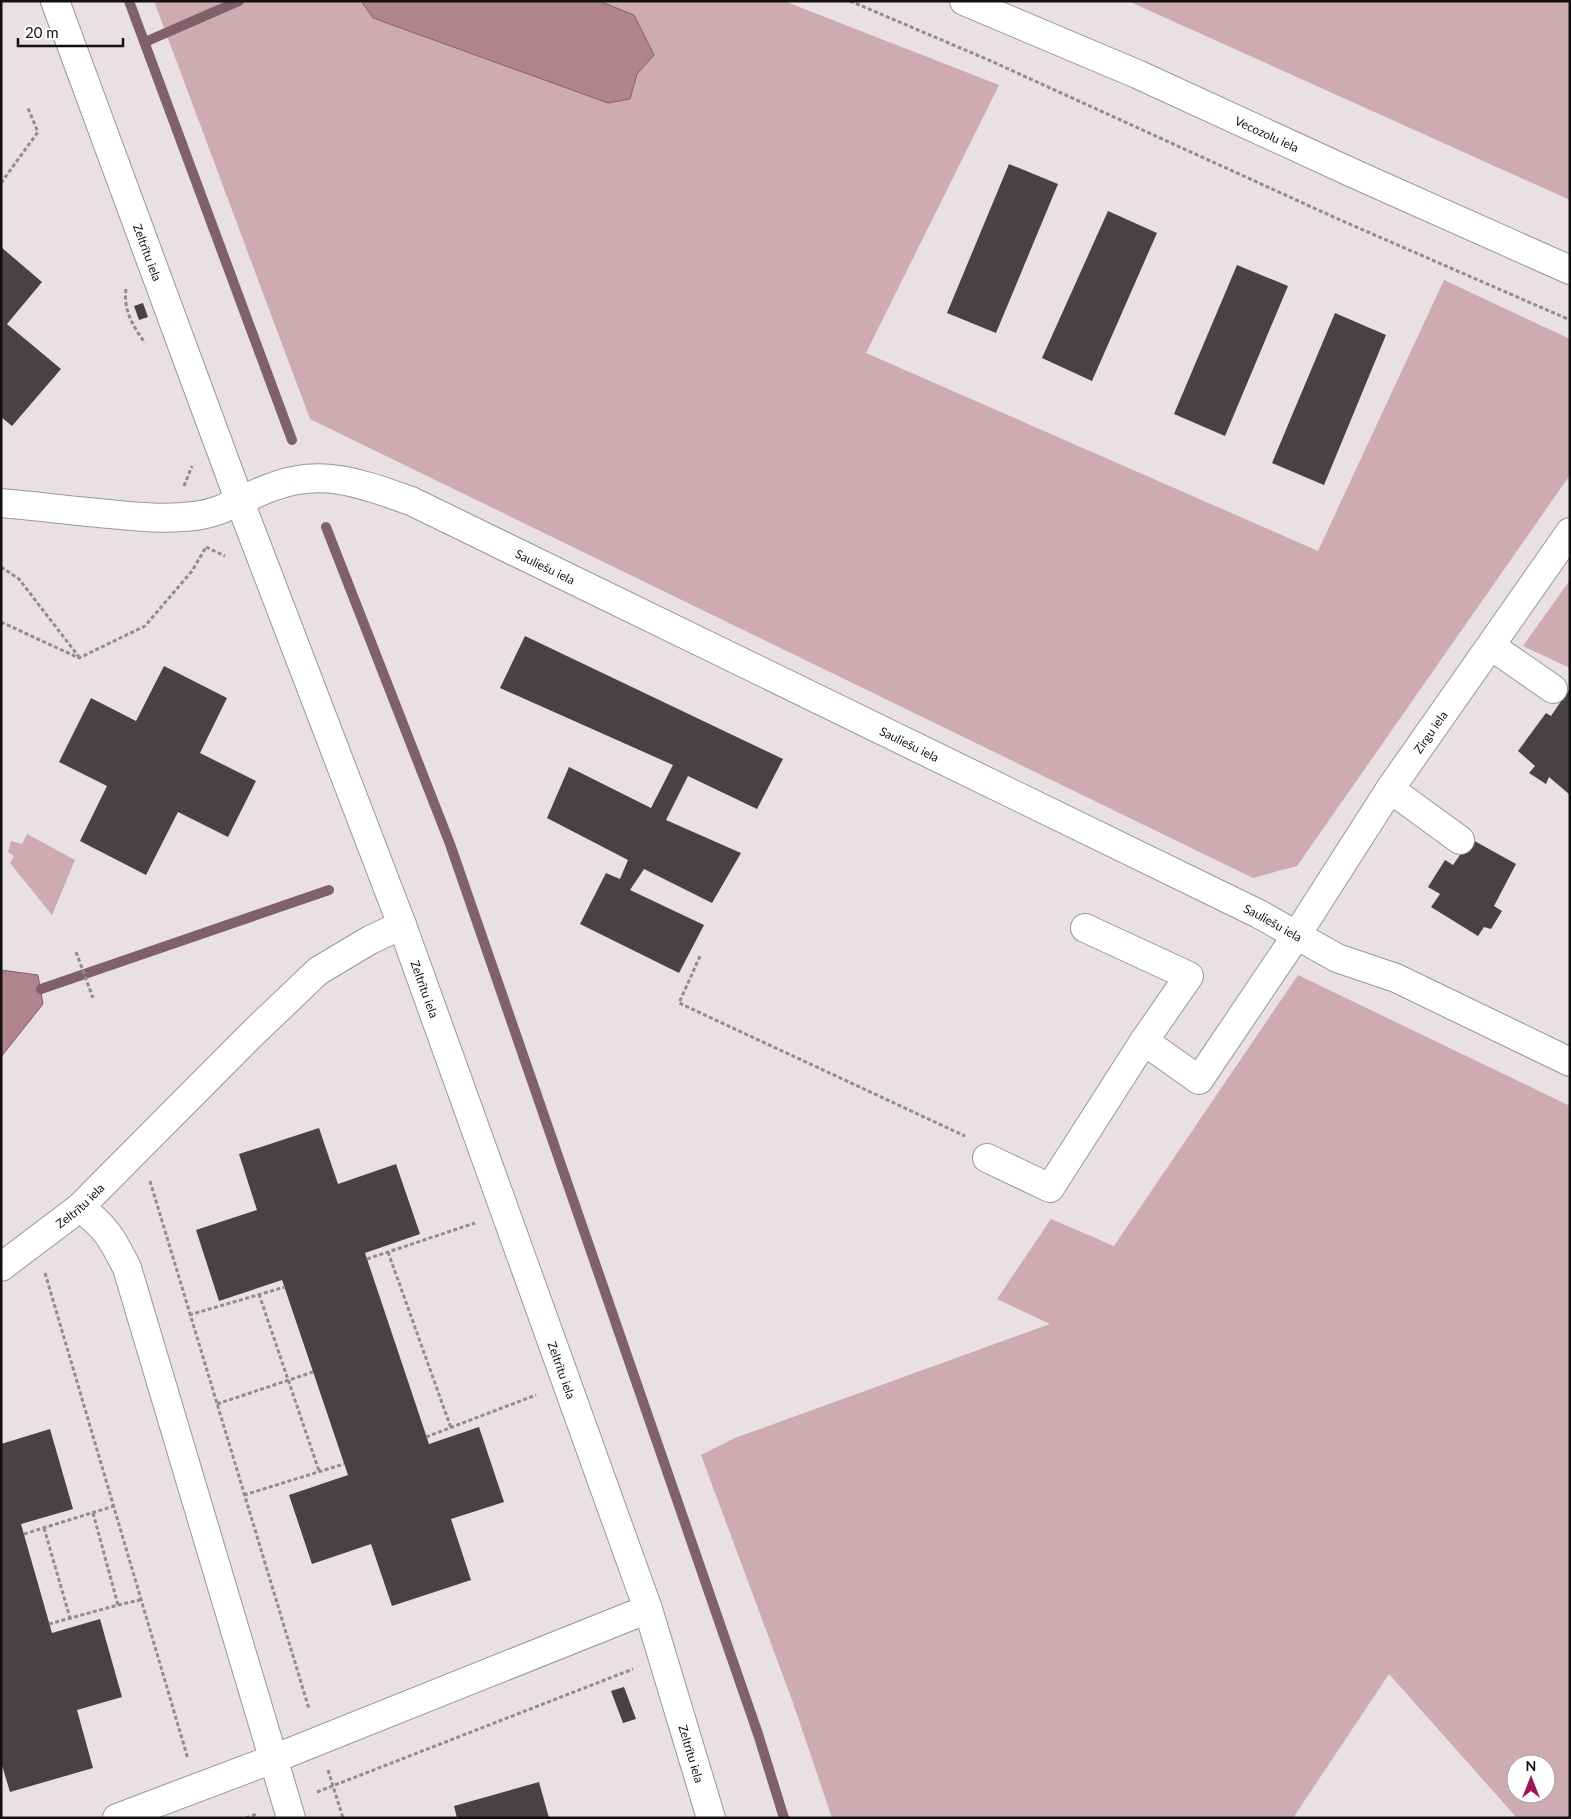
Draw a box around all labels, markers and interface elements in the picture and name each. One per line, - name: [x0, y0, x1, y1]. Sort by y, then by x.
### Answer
- scale bar: [18, 15, 122, 47]
- text: 20 m: [25, 23, 59, 41]
- street label: Vecozolu iela: [1233, 113, 1302, 155]
- street label: Zeltrītu iela: [130, 222, 165, 283]
- street label: Sauliešu iela: [513, 546, 578, 587]
- street label: Zirgu iela: [1410, 708, 1450, 756]
- street label: Sauliešu iela: [877, 723, 942, 765]
- street label: Sauliešu iela: [1241, 900, 1305, 944]
- street label: Zeltrītu iela: [408, 958, 442, 1020]
- street label: Zeltrītu iela: [52, 1180, 107, 1231]
- street label: Zeltrītu iela: [545, 1339, 579, 1401]
- street label: Zeltrītu iela: [676, 1723, 707, 1784]
- north arrow: [1506, 1754, 1556, 1804]
- text: N: [1526, 1757, 1536, 1774]

